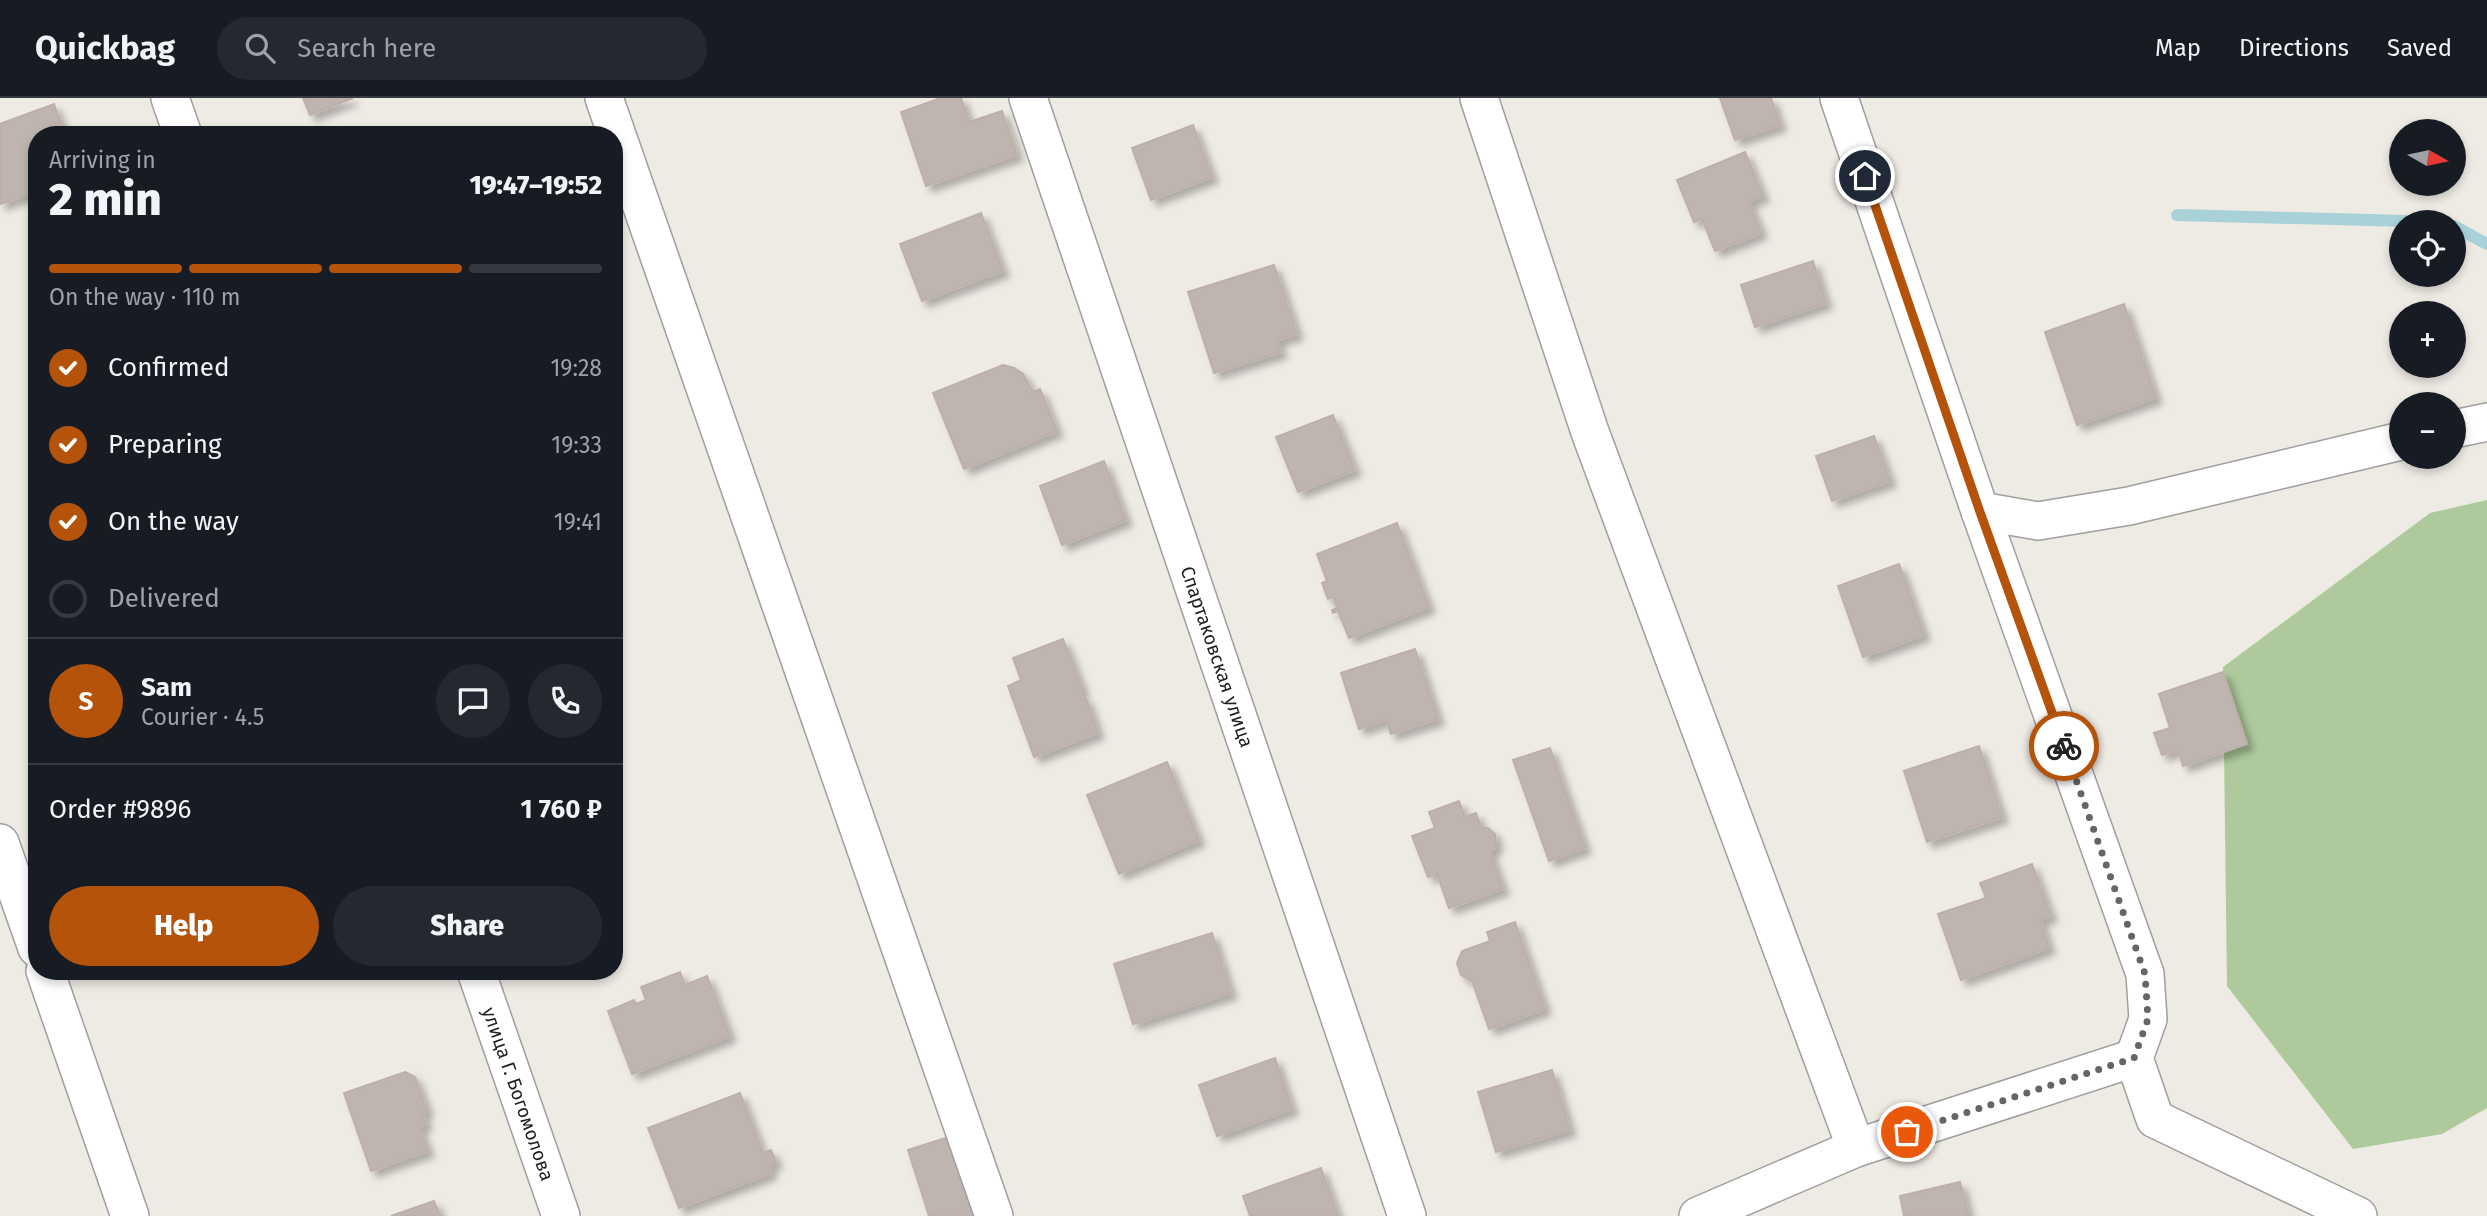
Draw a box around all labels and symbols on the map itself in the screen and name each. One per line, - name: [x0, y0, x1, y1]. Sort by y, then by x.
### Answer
- north arrow: [2389, 119, 2466, 196]
- pin: [1835, 146, 1895, 206]
- street label: Спартаковская улица: [1176, 563, 1258, 751]
- courier: [2029, 711, 2099, 781]
- street label: улица Г. Богомолова: [477, 1004, 559, 1184]
- pin: [1877, 1102, 1937, 1162]

